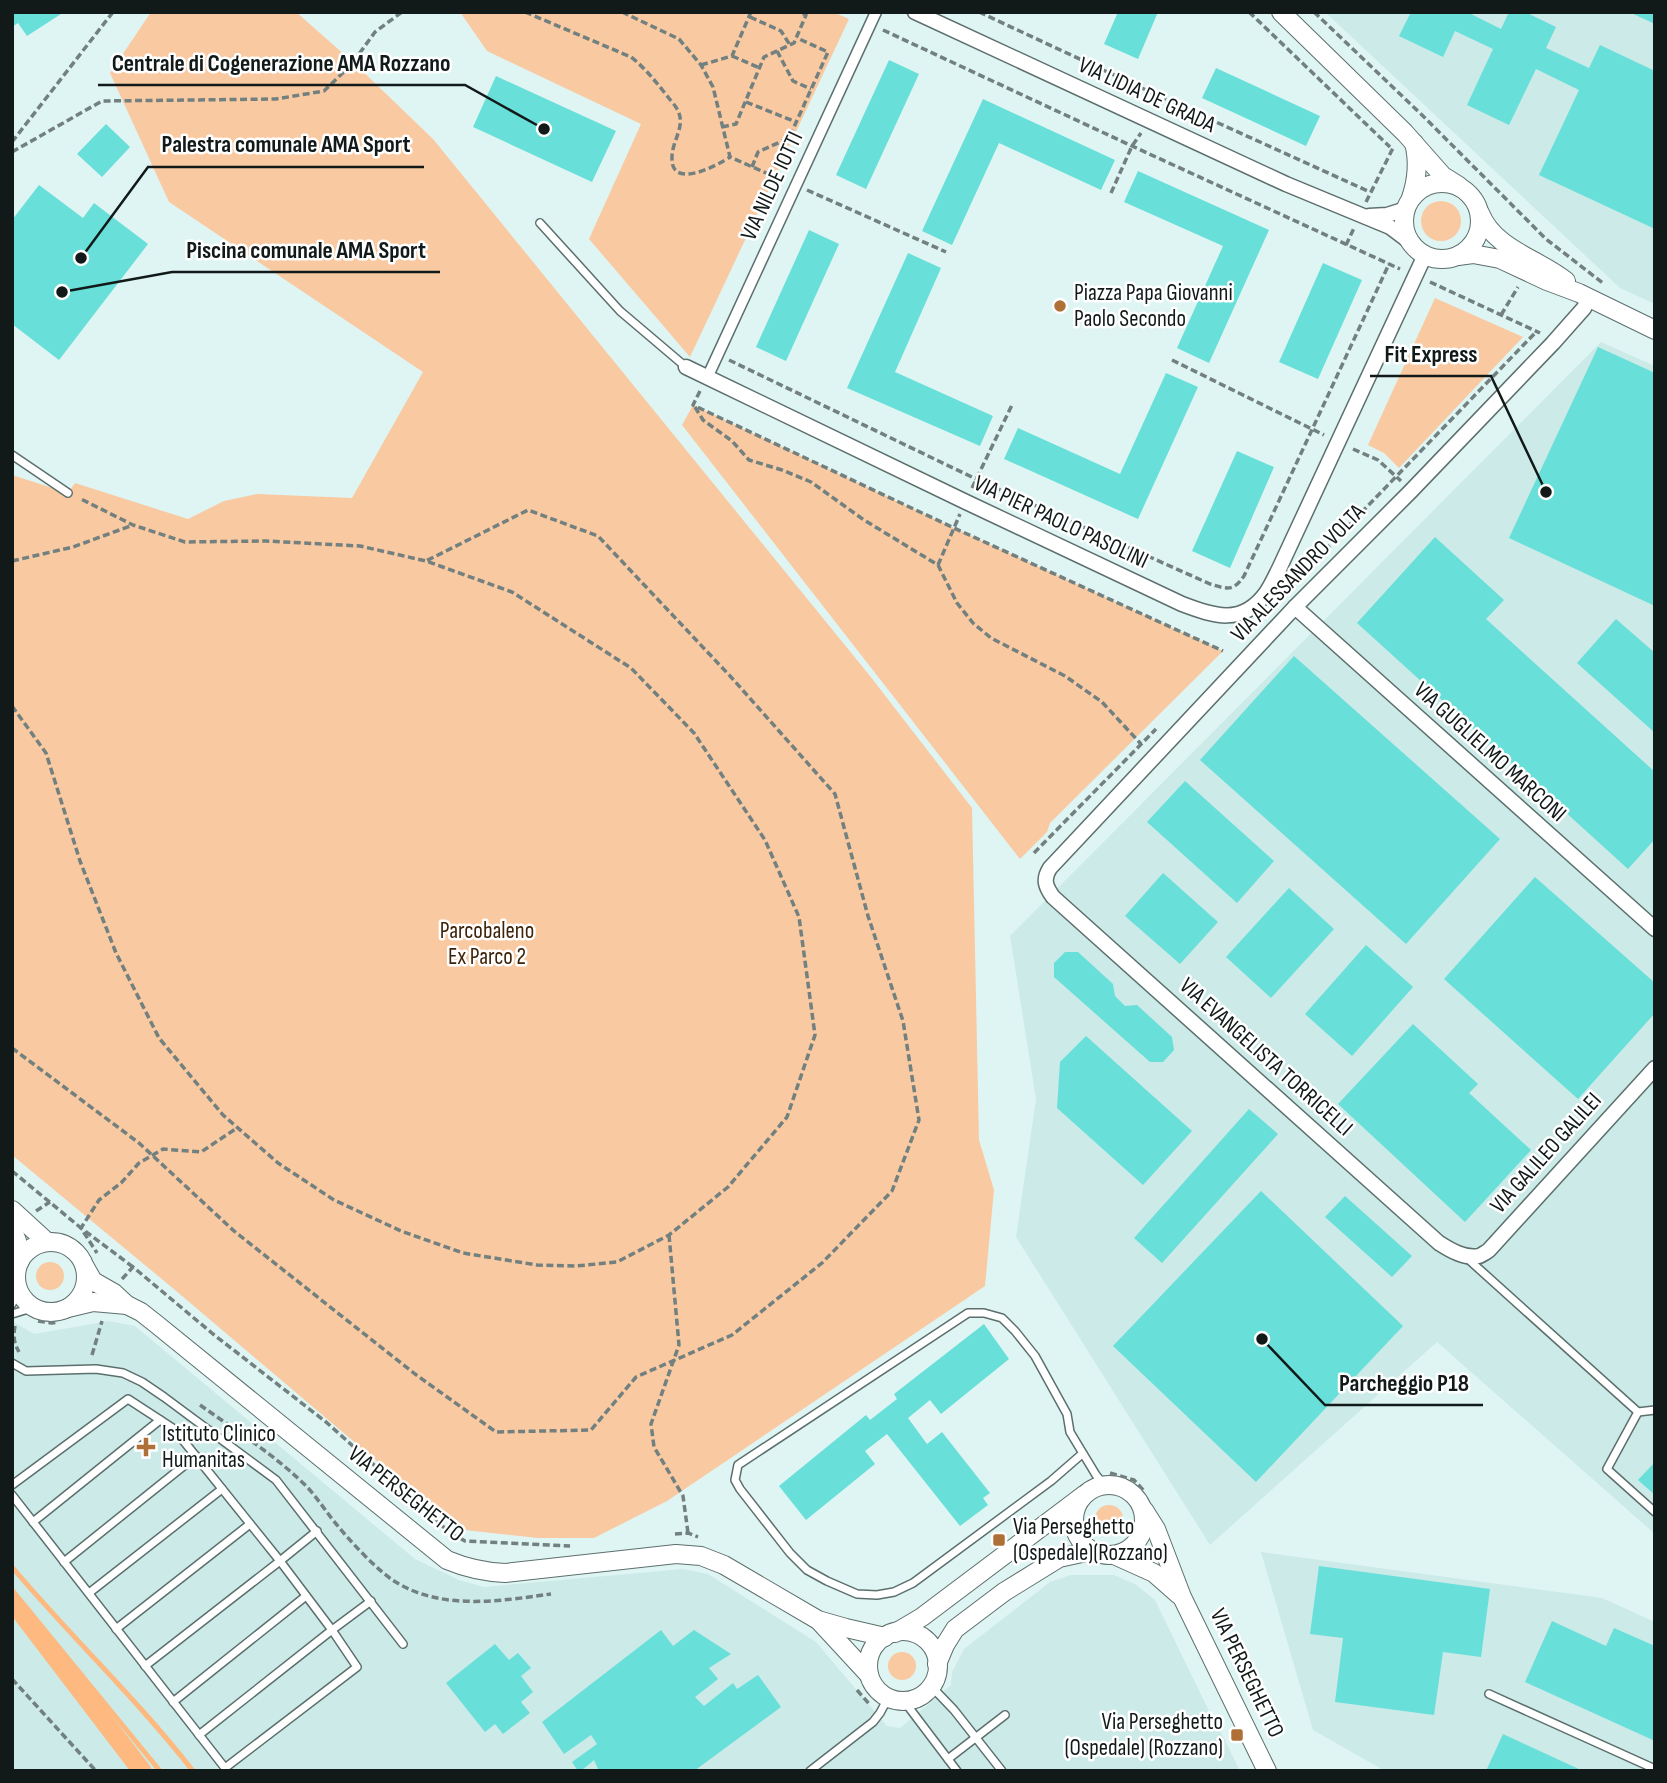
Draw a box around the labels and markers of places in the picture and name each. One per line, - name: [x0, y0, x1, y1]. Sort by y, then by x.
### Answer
- callout: Centrale di Cogenerazione AMA Rozzano: [98, 40, 465, 85]
- callout: Palestra comunale AMA Sport: [148, 122, 424, 167]
- callout: Piscina comunale AMA Sport: [172, 227, 440, 272]
- place label: Piazza Papa Giovanni Paolo Secondo: [1074, 279, 1233, 333]
- marker: Piazza Papa Giovanni Paolo Secondo: [1052, 298, 1068, 314]
- callout: Fit Express: [1370, 331, 1491, 376]
- callout: Parcheggio P18: [1325, 1360, 1483, 1405]
- place label: Istituto Clinico Humanitas: [162, 1420, 276, 1474]
- marker: Istituto Clinico Humanitas: [136, 1437, 156, 1457]
- place label: Via Perseghetto (Ospedale)(Rozzano): [1013, 1513, 1168, 1567]
- marker: Via Perseghetto (Ospedale)(Rozzano): [991, 1532, 1007, 1548]
- place label: Via Perseghetto (Ospedale) (Rozzano): [1065, 1708, 1223, 1762]
- marker: Via Perseghetto (Ospedale) (Rozzano): [1229, 1727, 1245, 1743]

